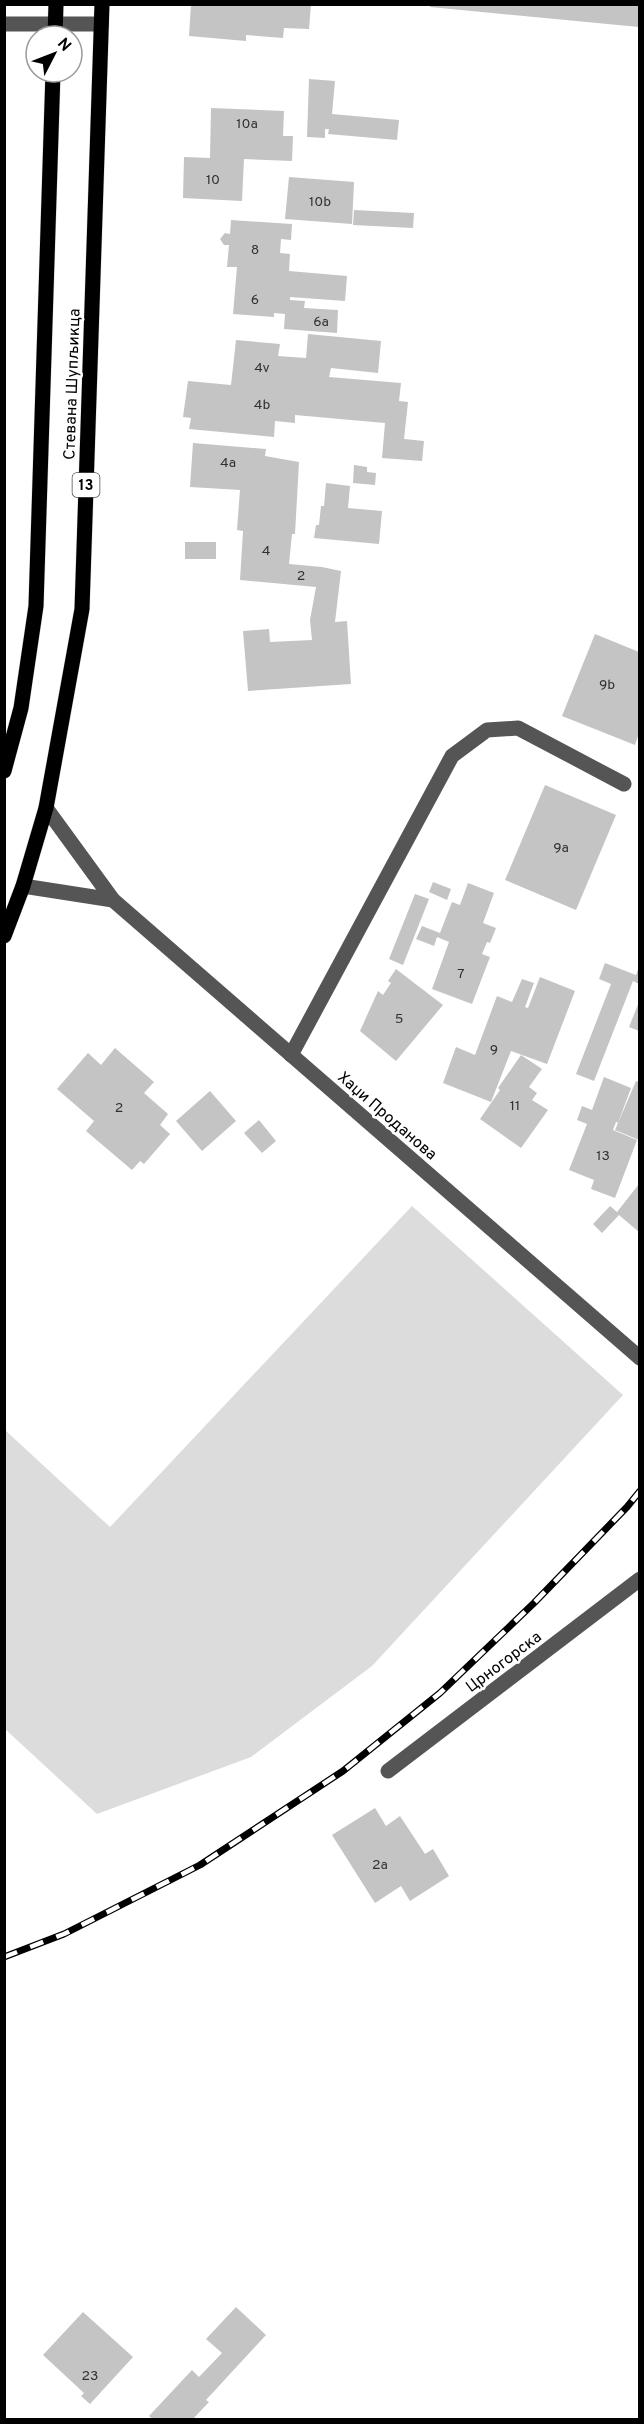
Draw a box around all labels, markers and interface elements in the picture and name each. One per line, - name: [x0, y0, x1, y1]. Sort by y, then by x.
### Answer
- north arrow: [24, 24, 84, 84]
- text: N: [52, 34, 75, 56]
- house number: 10a: [236, 116, 258, 133]
- house number: 10: [206, 172, 220, 189]
- house number: 10b: [309, 194, 331, 211]
- house number: 8: [251, 242, 259, 259]
- house number: 6: [251, 292, 259, 309]
- street label: Стевана Шупљикца: [60, 308, 86, 460]
- house number: 6a: [313, 314, 329, 331]
- house number: 4v: [254, 360, 270, 377]
- house number: 4b: [254, 397, 270, 414]
- house number: 4a: [220, 455, 236, 472]
- road number: 13: [72, 473, 100, 497]
- house number: 4: [262, 543, 270, 560]
- house number: 2: [297, 568, 305, 585]
- house number: 9b: [599, 677, 615, 694]
- house number: 9a: [553, 840, 569, 857]
- house number: 7: [457, 966, 465, 983]
- house number: 5: [395, 1011, 403, 1028]
- house number: 9: [490, 1042, 498, 1059]
- street label: Хаџи Проданова: [333, 1068, 440, 1165]
- house number: 11: [510, 1098, 520, 1115]
- house number: 2: [115, 1100, 123, 1117]
- house number: 13: [596, 1148, 610, 1165]
- street label: Црногорска: [462, 1628, 546, 1698]
- house number: 2a: [372, 1857, 388, 1874]
- house number: 23: [82, 2368, 99, 2385]

